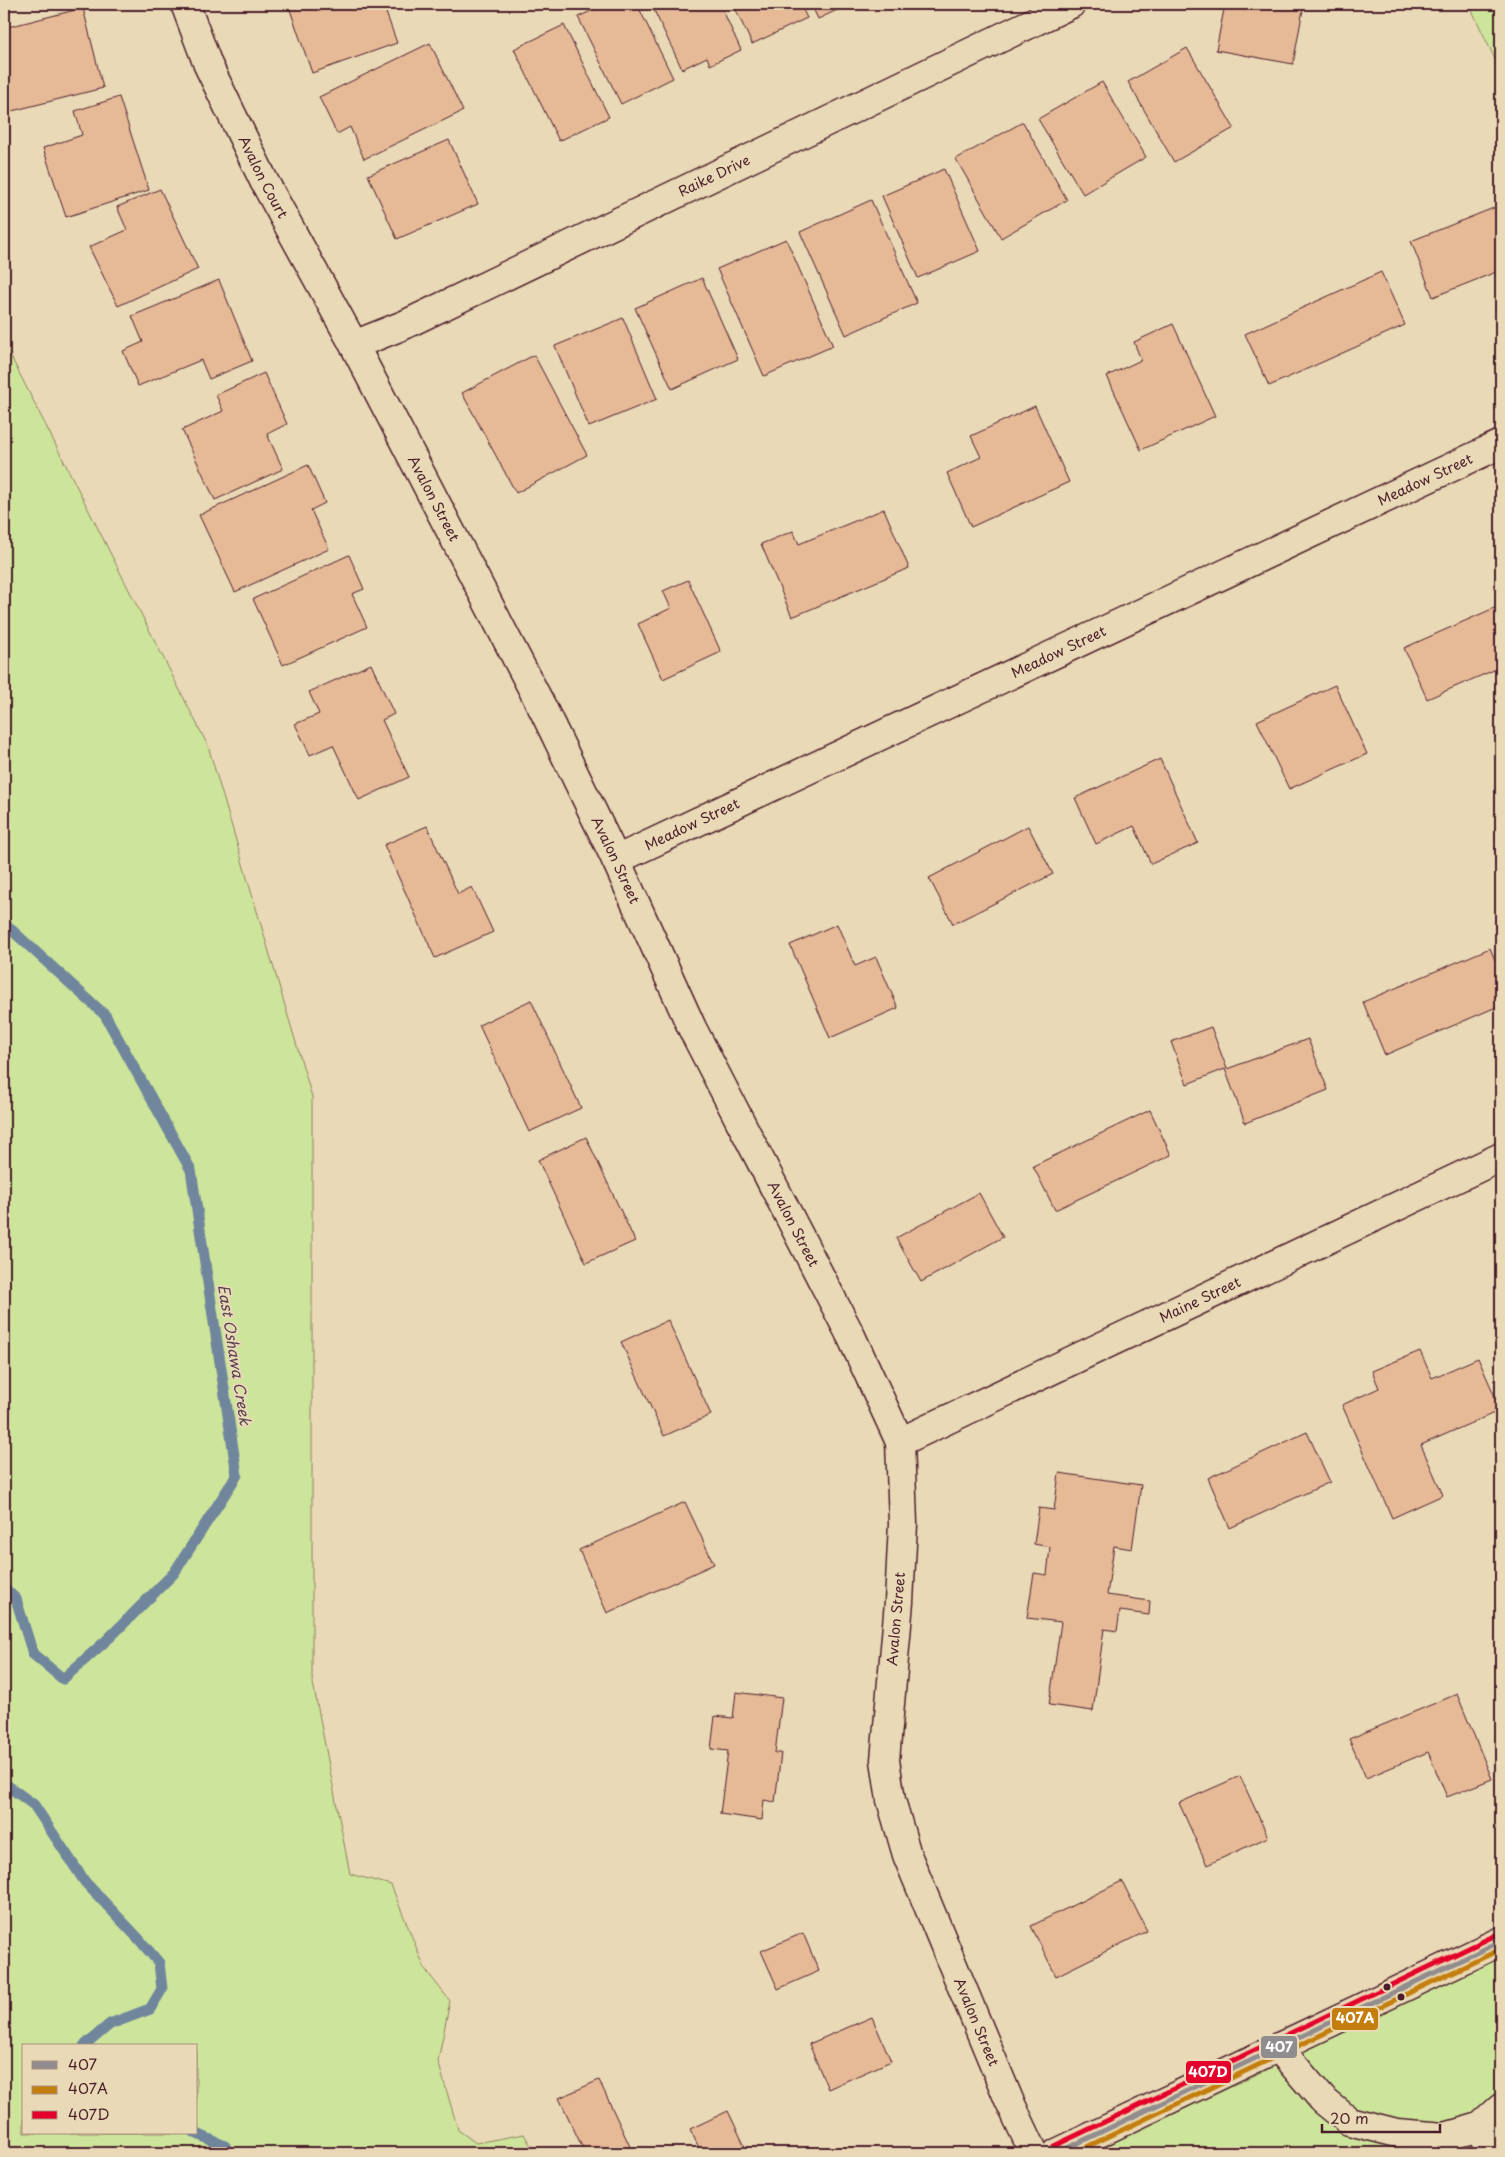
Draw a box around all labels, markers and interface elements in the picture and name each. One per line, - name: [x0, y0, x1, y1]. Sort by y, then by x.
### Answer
- street label: Avalon Court: [234, 132, 294, 222]
- street label: Raike Drive: [675, 149, 753, 202]
- street label: Meadow Street: [1374, 448, 1476, 511]
- street label: Avalon Street: [403, 452, 465, 545]
- street label: Meadow Street: [1007, 620, 1110, 683]
- street label: Meadow Street: [641, 792, 743, 855]
- street label: Avalon Street: [587, 813, 646, 907]
- street label: Avalon Street: [763, 1177, 825, 1271]
- street label: Maine Street: [1156, 1271, 1244, 1328]
- water label: East Oshawa Creek: [213, 1283, 258, 1428]
- street label: Avalon Street: [881, 1571, 910, 1667]
- street label: Avalon Street: [949, 1974, 1005, 2069]
- unlabelled marker: [1382, 1982, 1392, 1992]
- unlabelled marker: [1396, 1992, 1406, 2002]
- line badge: 407A: [1331, 2007, 1379, 2031]
- text: 407A: [1336, 2007, 1375, 2028]
- line badge: 407: [1260, 2035, 1298, 2059]
- text: 407: [1265, 2036, 1293, 2057]
- legend: [22, 2044, 198, 2134]
- text: 407: [68, 2052, 97, 2075]
- line badge: 407D: [1185, 2060, 1232, 2084]
- text: 407D: [1188, 2061, 1228, 2082]
- text: 407A: [68, 2076, 108, 2099]
- text: 407D: [68, 2102, 110, 2125]
- scale bar: [1322, 2102, 1440, 2134]
- text: 20 m: [1330, 2106, 1369, 2129]

